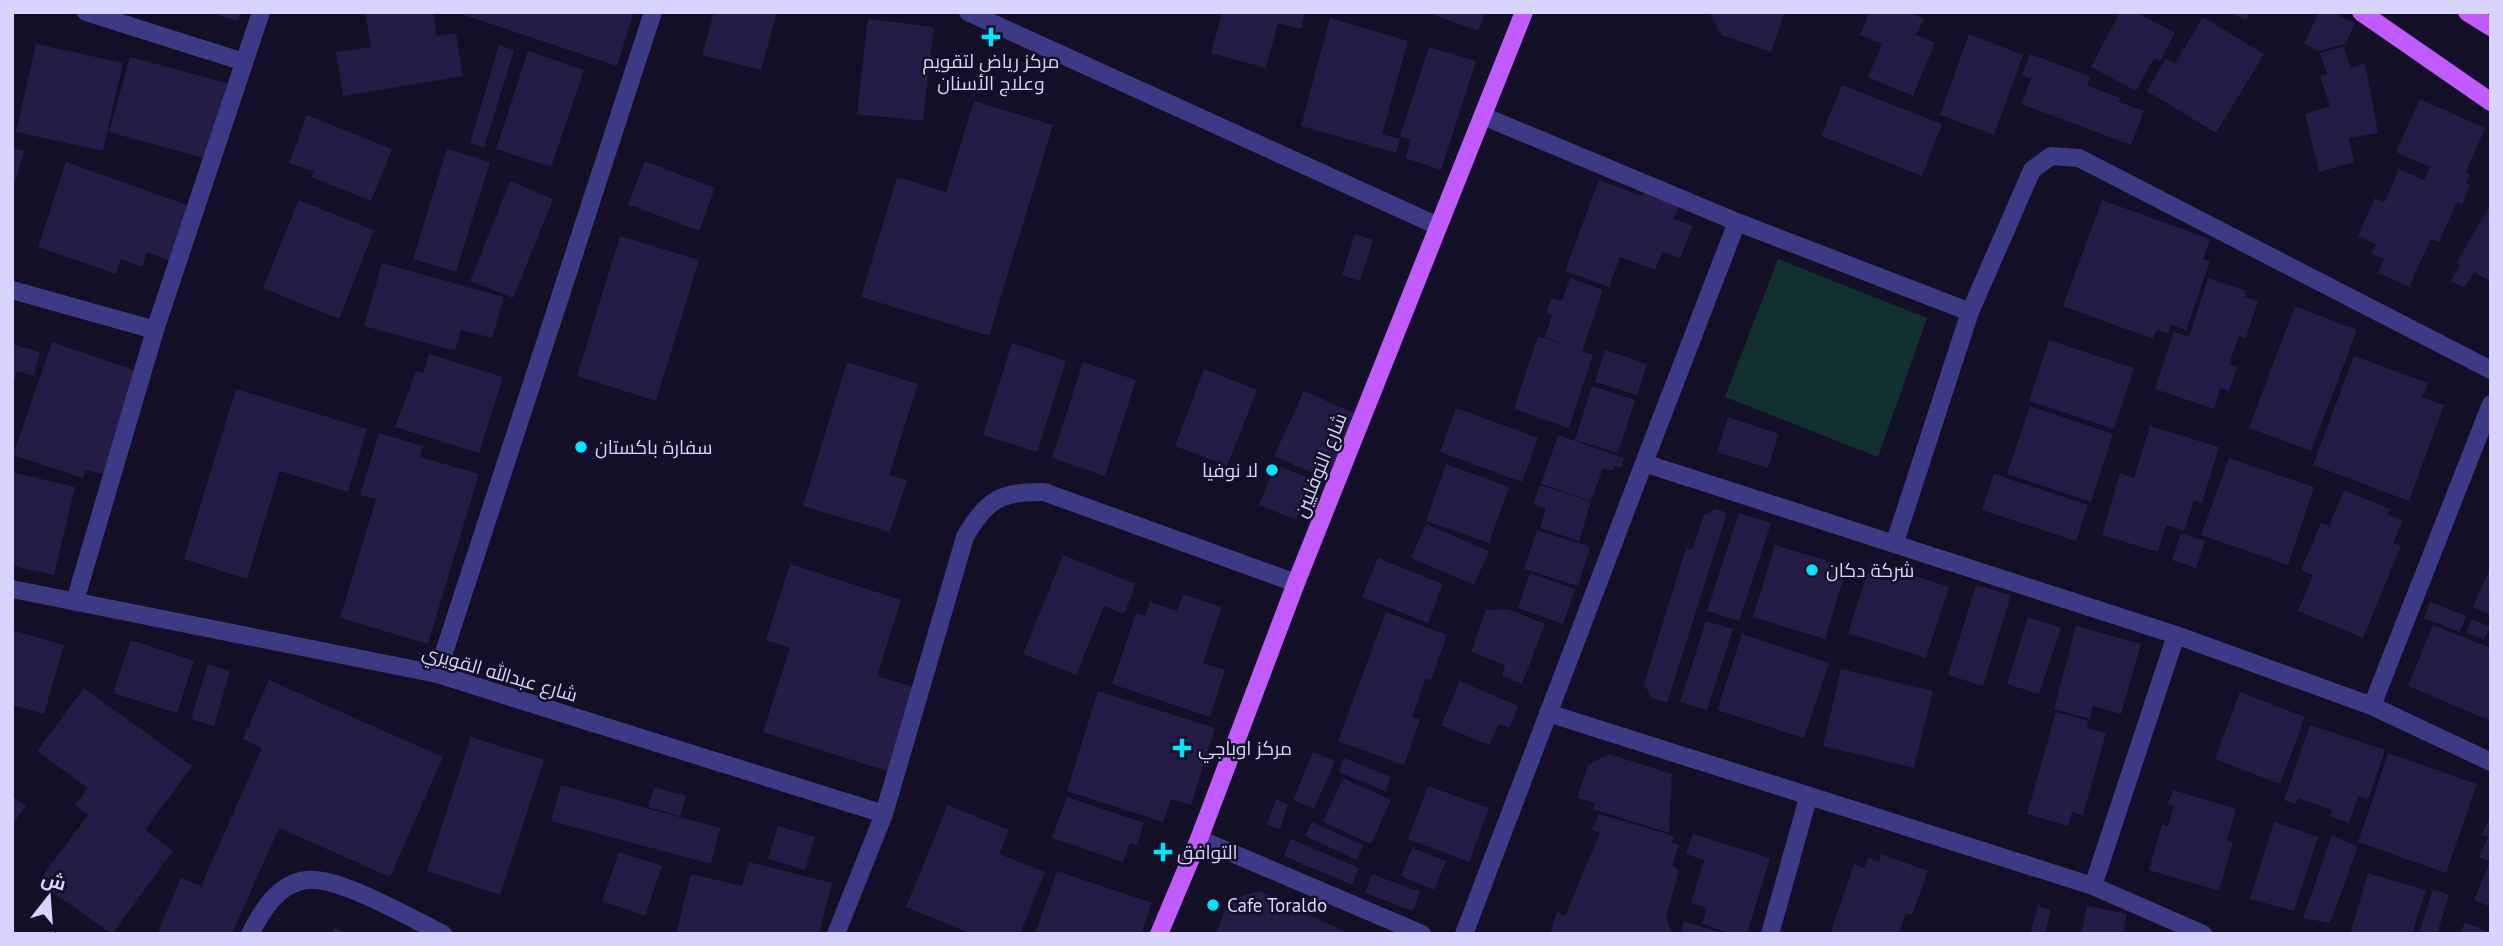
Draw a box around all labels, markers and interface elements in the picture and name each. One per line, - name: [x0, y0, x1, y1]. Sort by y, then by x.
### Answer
- marker: مركز رياض لتقويم وعلاج الأسنان: [981, 27, 1001, 47]
- place label: مركز رياض لتقويم وعلاج الأسنان: [923, 49, 1059, 97]
- street label: شارع النوفليين: [1288, 409, 1354, 522]
- place label: سفارة باكستان: [595, 435, 712, 459]
- marker: سفارة باكستان: [573, 439, 589, 455]
- place label: لا نوفيا: [1202, 458, 1258, 482]
- marker: لا نوفيا: [1264, 462, 1280, 478]
- place label: شركة دكان: [1826, 558, 1914, 582]
- marker: شركة دكان: [1804, 562, 1820, 578]
- street label: شارع عبدالله القويري: [419, 639, 580, 710]
- place label: مركز اوباجي: [1198, 736, 1292, 763]
- marker: مركز اوباجي: [1172, 738, 1192, 758]
- place label: التوافق: [1177, 840, 1238, 865]
- marker: التوافق: [1155, 844, 1171, 860]
- north arrow: [14, 862, 84, 932]
- text: ش: [39, 866, 69, 896]
- place label: Cafe Toraldo: [1227, 893, 1327, 917]
- marker: Cafe Toraldo: [1205, 897, 1221, 913]

